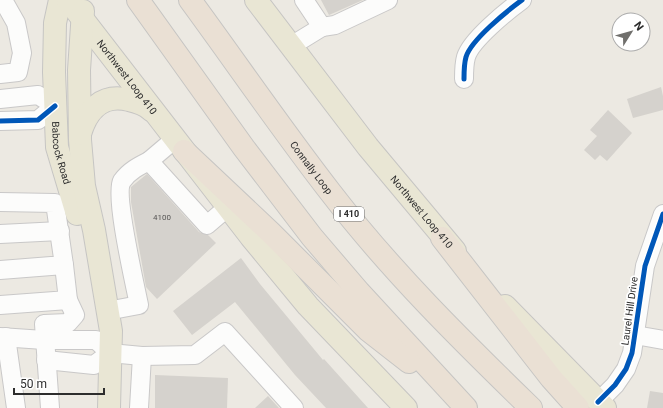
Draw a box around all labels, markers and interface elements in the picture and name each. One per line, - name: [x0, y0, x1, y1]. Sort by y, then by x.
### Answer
- north arrow: [611, 12, 651, 52]
- text: N: [631, 19, 646, 33]
- street label: Northwest Loop 410: [95, 38, 159, 117]
- street label: Babcock Road: [50, 121, 73, 186]
- street label: Connally Loop: [288, 139, 335, 197]
- street label: Northwest Loop 410: [388, 174, 455, 251]
- road number: I 410: [334, 207, 364, 221]
- house number: 4100: [153, 213, 171, 222]
- street label: Laurel Hill Drive: [619, 276, 640, 346]
- scale bar: [14, 370, 104, 396]
- text: 50 m: [20, 377, 47, 391]

